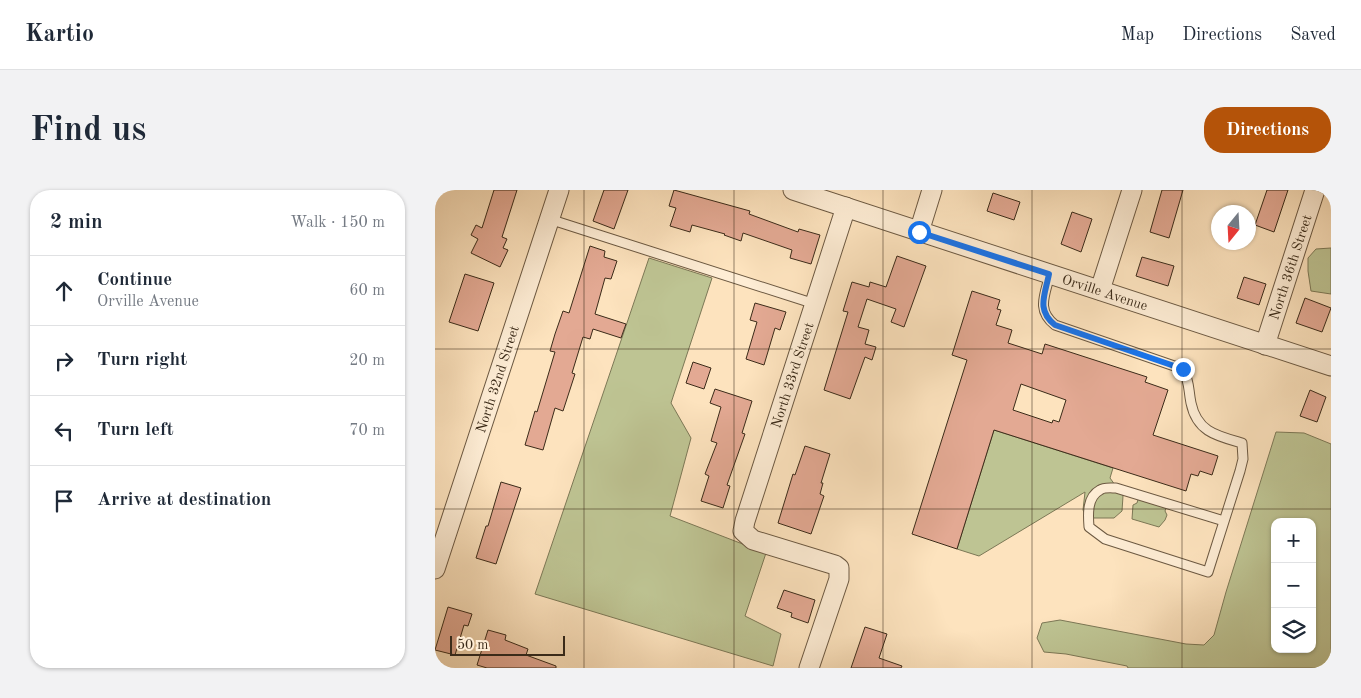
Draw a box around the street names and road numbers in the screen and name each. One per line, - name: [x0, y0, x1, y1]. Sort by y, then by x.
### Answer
- street label: North 36th Street: [1267, 213, 1315, 322]
- street label: Orville Avenue: [1060, 273, 1149, 313]
- street label: North 33rd Street: [769, 321, 817, 430]
- street label: North 32nd Street: [474, 324, 522, 435]

